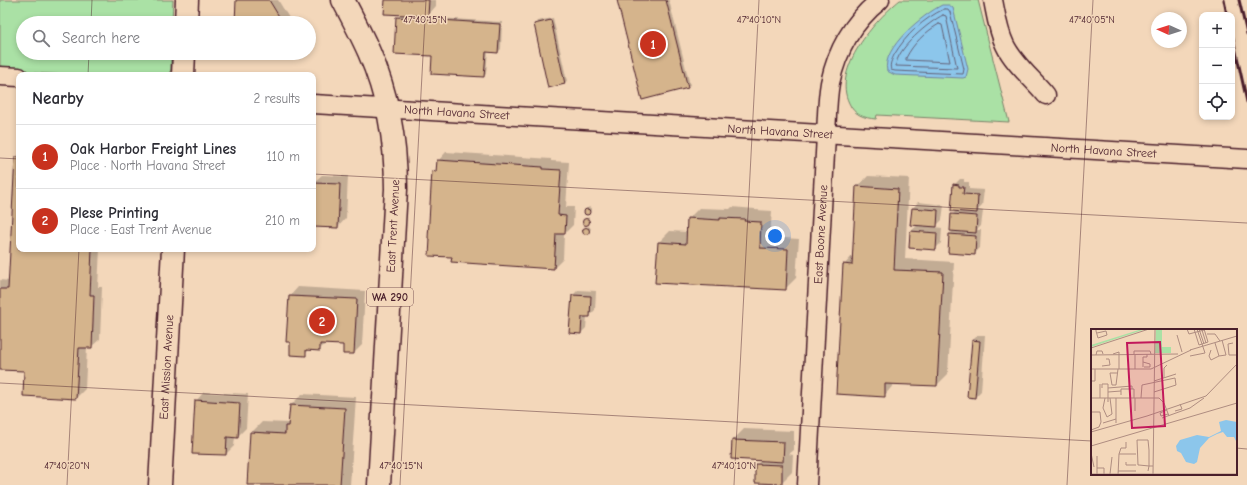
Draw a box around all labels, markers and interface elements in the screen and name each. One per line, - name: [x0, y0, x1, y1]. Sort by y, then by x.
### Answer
- north arrow: [1151, 12, 1187, 48]
- map controls: [1199, 12, 1235, 120]
- button: +: [1199, 12, 1235, 48]
- text: 47°40'15"N: [403, 14, 447, 26]
- text: 47°40'10"N: [737, 14, 781, 26]
- text: 47°40'05"N: [1069, 14, 1115, 26]
- search box: [16, 16, 316, 60]
- icon: search: [30, 27, 52, 49]
- text: Search here: [62, 29, 140, 47]
- pin: 1: [640, 29, 666, 59]
- button: −: [1199, 48, 1235, 84]
- button: locate: [1199, 84, 1235, 120]
- text: Nearby: [32, 89, 83, 108]
- text: 2 results: [253, 91, 300, 106]
- street label: North Havana Street: [404, 102, 510, 123]
- street label: North Havana Street: [727, 121, 834, 142]
- text: Oak Harbor Freight Lines: [70, 140, 236, 158]
- street label: North Havana Street: [1050, 140, 1157, 161]
- text: 1: [42, 149, 48, 164]
- text: 110 m: [267, 149, 300, 164]
- text: Place · North Havana Street: [70, 158, 225, 173]
- street label: East Trent Avenue: [384, 179, 402, 273]
- street label: East Boone Avenue: [811, 184, 830, 284]
- text: Plese Printing: [70, 204, 159, 222]
- text: 2: [42, 213, 48, 228]
- text: 210 m: [265, 213, 300, 228]
- text: Place · East Trent Avenue: [70, 222, 212, 237]
- your location: [765, 226, 785, 246]
- road number: WA 290: [367, 288, 413, 306]
- pin: 2: [309, 306, 335, 336]
- street label: East Mission Avenue: [157, 314, 176, 420]
- inset map: [1091, 329, 1237, 475]
- text: 47°40'20"N: [44, 460, 90, 472]
- text: 47°40'15"N: [379, 460, 423, 472]
- text: 47°40'10"N: [712, 460, 756, 472]

